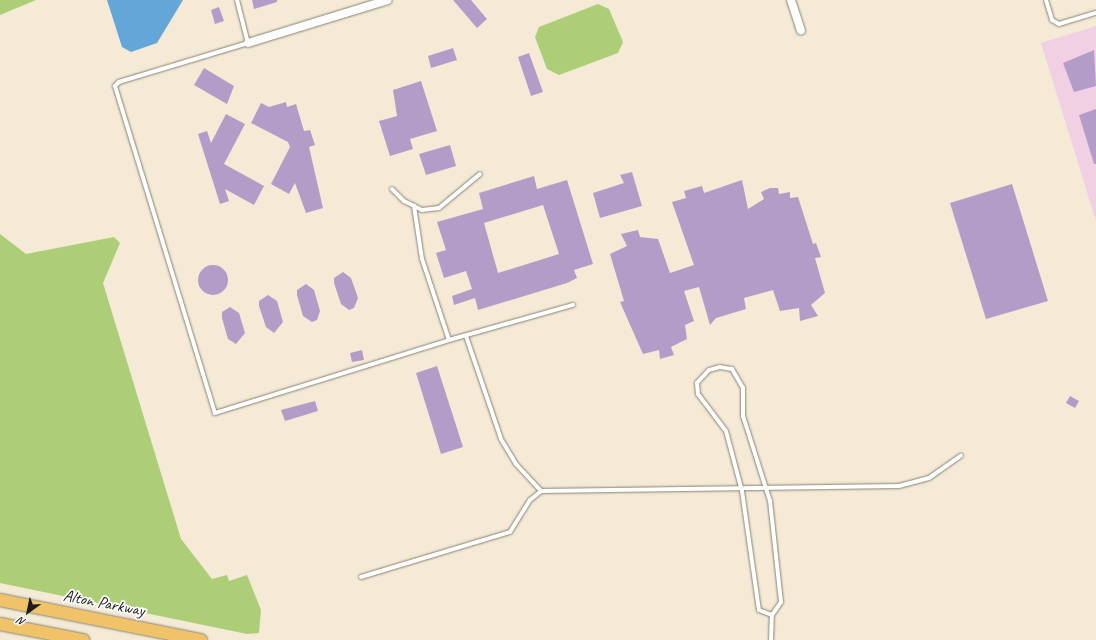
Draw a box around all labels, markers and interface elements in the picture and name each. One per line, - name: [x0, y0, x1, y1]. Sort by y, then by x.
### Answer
- street label: Alton Parkway: [61, 585, 147, 621]
- north arrow: [8, 592, 48, 632]
- text: N: [15, 614, 28, 630]

